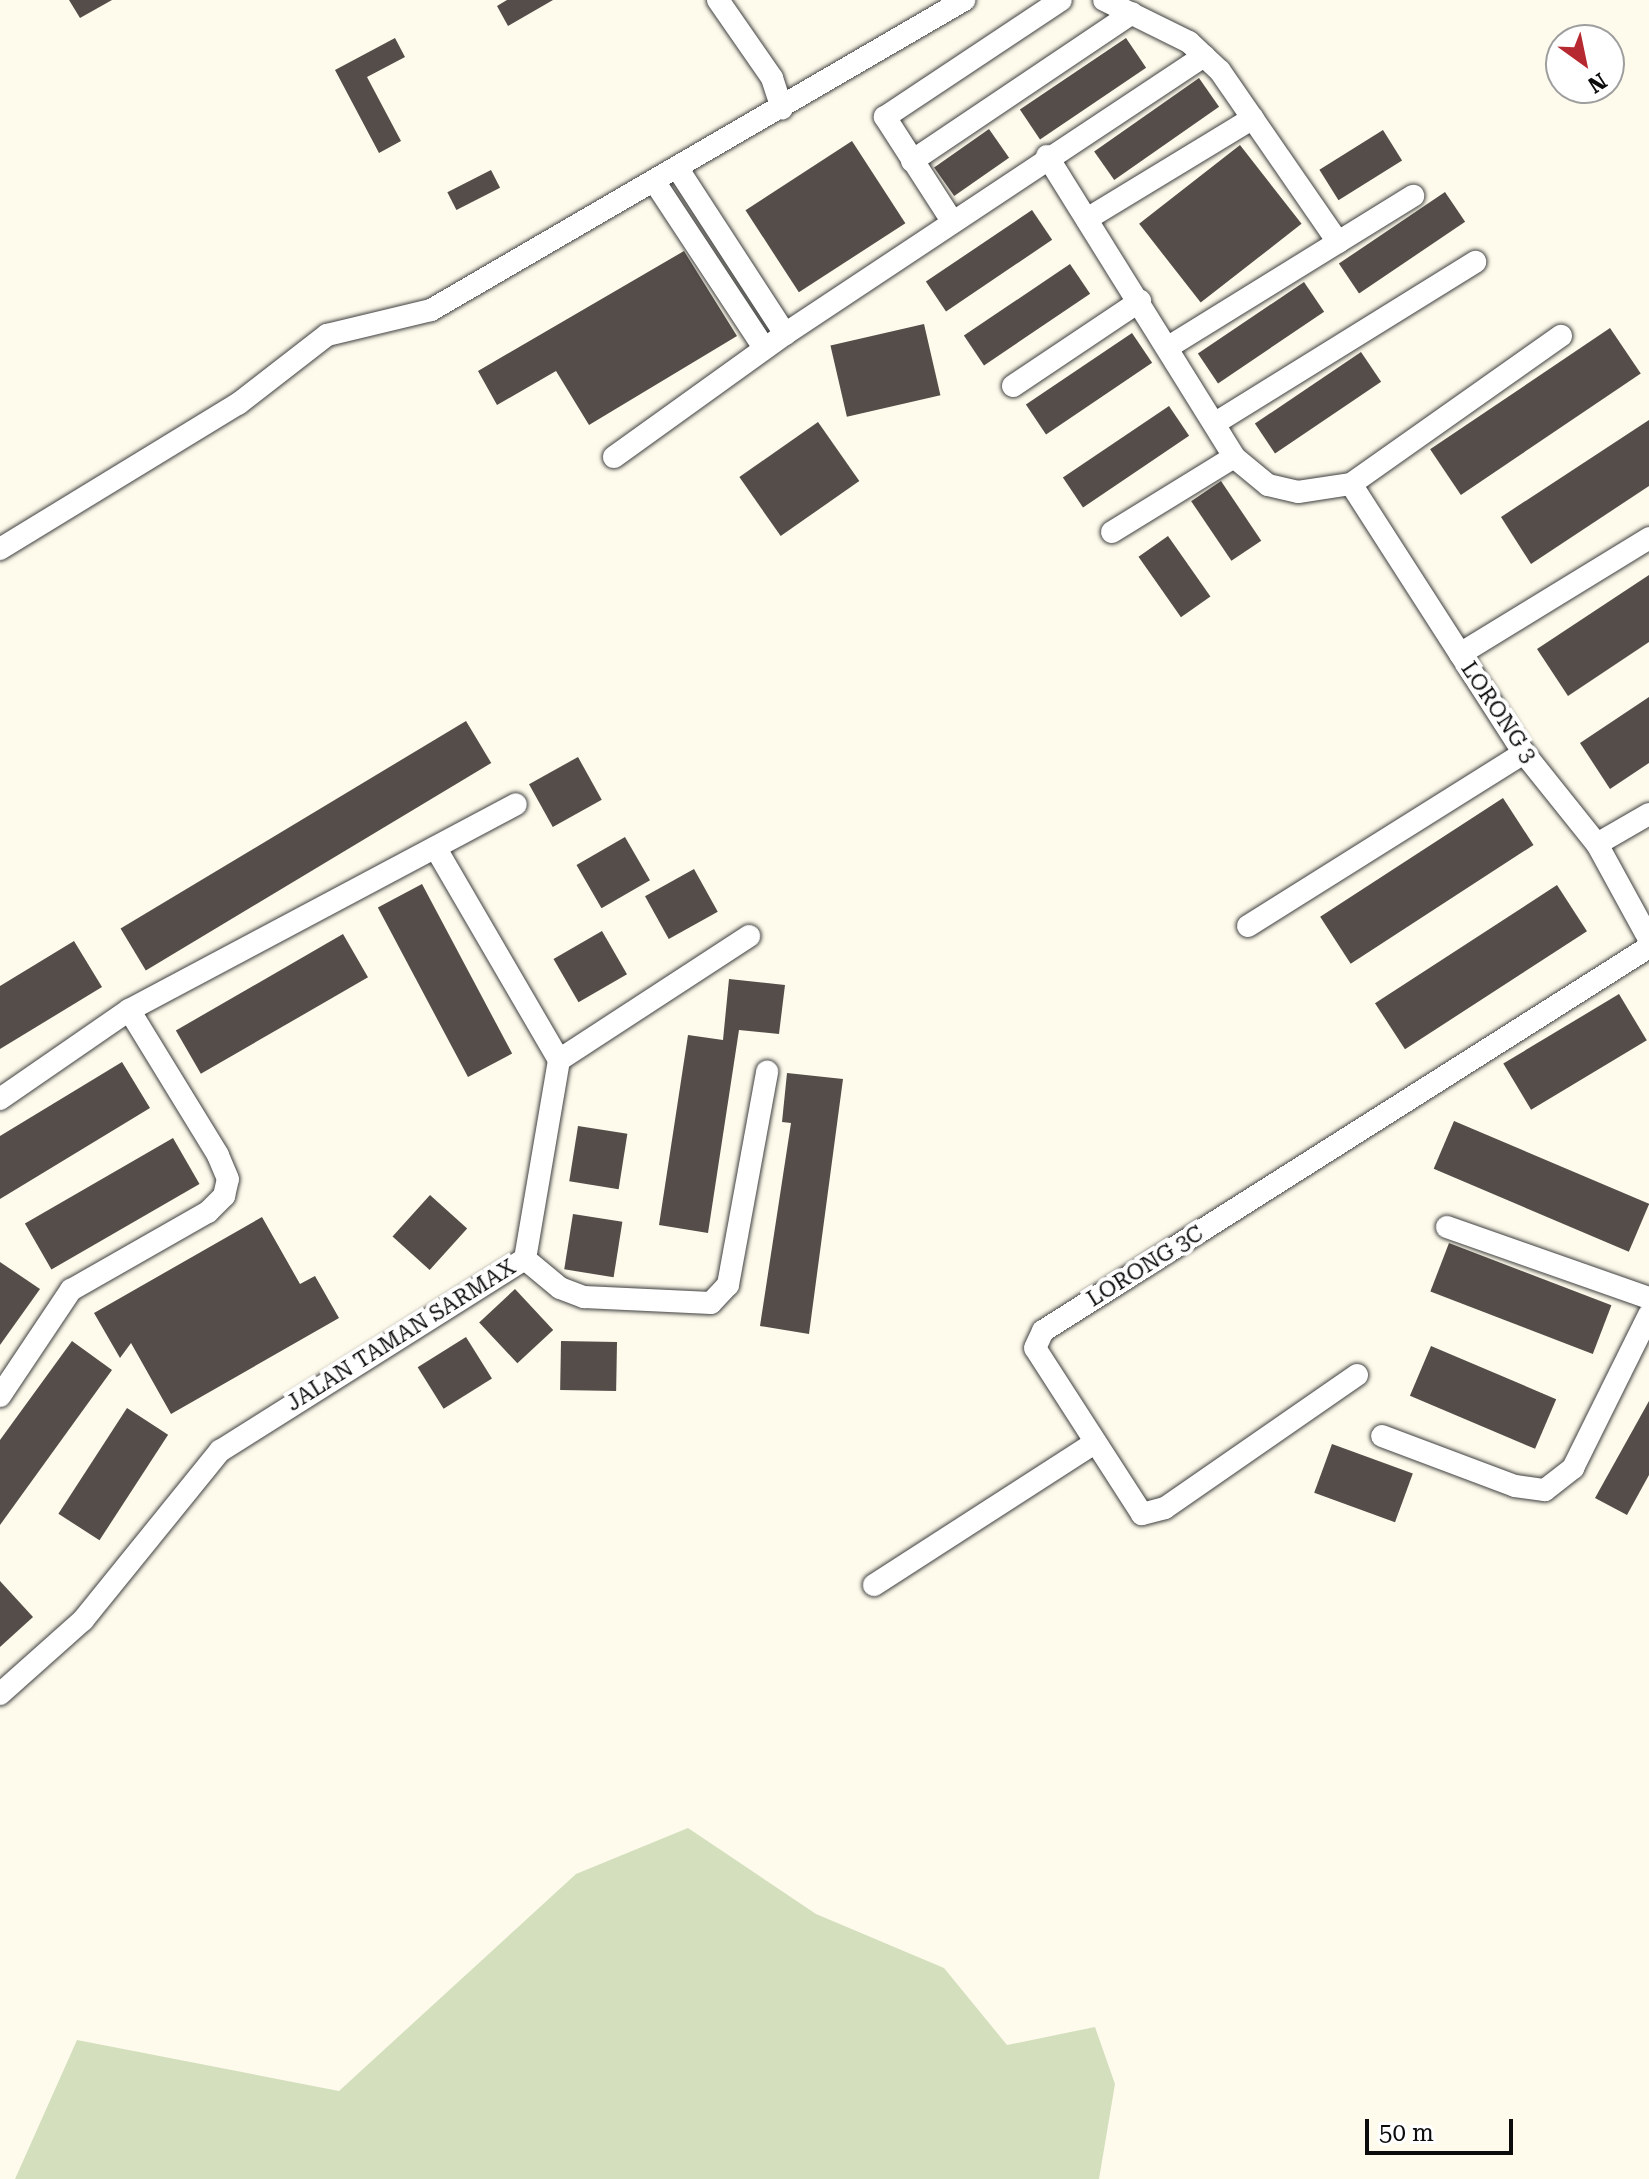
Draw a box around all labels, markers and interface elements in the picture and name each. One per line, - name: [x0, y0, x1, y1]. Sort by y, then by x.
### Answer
- north arrow: [1545, 24, 1625, 104]
- text: N: [1583, 68, 1611, 98]
- street label: LORONG 3: [1456, 656, 1542, 768]
- street label: LORONG 3C: [1082, 1220, 1208, 1312]
- street label: JALAN TAMAN SARMAX: [281, 1253, 521, 1417]
- scale bar: [1369, 2103, 1517, 2153]
- text: 50 m: [1379, 2119, 1434, 2147]

